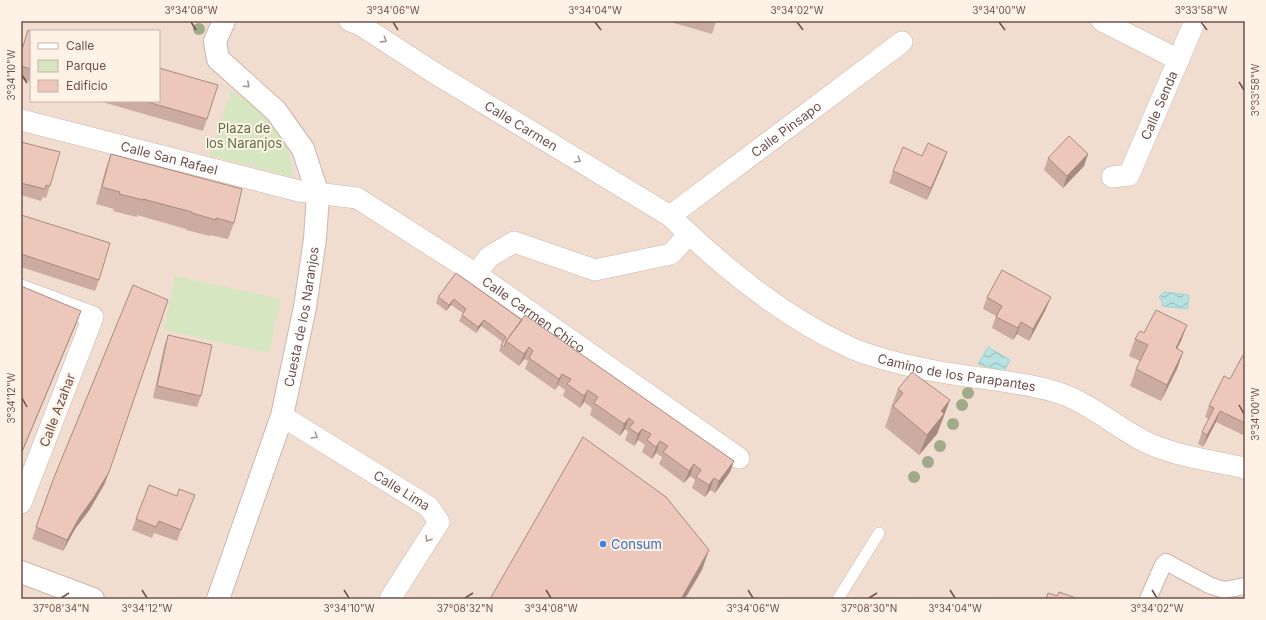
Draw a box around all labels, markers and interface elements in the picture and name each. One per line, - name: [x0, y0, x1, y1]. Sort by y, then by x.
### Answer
- text: 3°34'08"W: [164, 4, 218, 16]
- text: 3°34'06"W: [366, 4, 420, 16]
- text: 3°34'04"W: [568, 4, 622, 16]
- text: 3°34'02"W: [770, 4, 824, 16]
- text: 3°34'00"W: [972, 4, 1026, 16]
- text: 3°33'58"W: [1175, 4, 1228, 16]
- legend: [30, 30, 160, 102]
- one-way arrow: [380, 35, 387, 43]
- text: Calle: [66, 38, 94, 53]
- text: 3°34'10"W: [5, 49, 17, 101]
- text: Parque: [66, 58, 106, 73]
- text: 3°33'58"W: [1249, 63, 1261, 116]
- street label: Calle Senda: [1137, 68, 1181, 142]
- text: Edificio: [66, 78, 108, 93]
- one-way arrow: [243, 80, 250, 87]
- street label: Calle Carmen: [482, 97, 561, 154]
- street label: Calle Pinsapo: [748, 97, 824, 160]
- park label: Plaza de los Naranjos: [206, 120, 282, 151]
- street label: Calle San Rafael: [119, 138, 220, 178]
- one-way arrow: [574, 156, 581, 163]
- street label: Cuesta de los Naranjos: [280, 245, 322, 388]
- street label: Calle Carmen Chico: [479, 273, 589, 356]
- street label: Camino de los Parapantes: [876, 350, 1038, 395]
- street label: Calle Azahar: [36, 371, 78, 449]
- text: 3°34'12"W: [5, 372, 17, 423]
- text: 3°34'00"W: [1249, 387, 1261, 441]
- one-way arrow: [311, 432, 318, 439]
- street label: Calle Lima: [371, 467, 433, 514]
- one-way arrow: [425, 535, 433, 542]
- place label: Consum: [611, 536, 662, 552]
- marker: Consum: [598, 539, 608, 549]
- text: 37°08'34"N: [33, 602, 89, 614]
- text: 3°34'12"W: [122, 602, 173, 614]
- text: 3°34'10"W: [323, 602, 375, 614]
- text: 37°08'32"N: [437, 602, 493, 614]
- text: 3°34'08"W: [524, 602, 578, 614]
- text: 3°34'06"W: [726, 602, 780, 614]
- text: 37°08'30"N: [841, 602, 897, 614]
- text: 3°34'04"W: [928, 602, 982, 614]
- text: 3°34'02"W: [1130, 602, 1184, 614]

